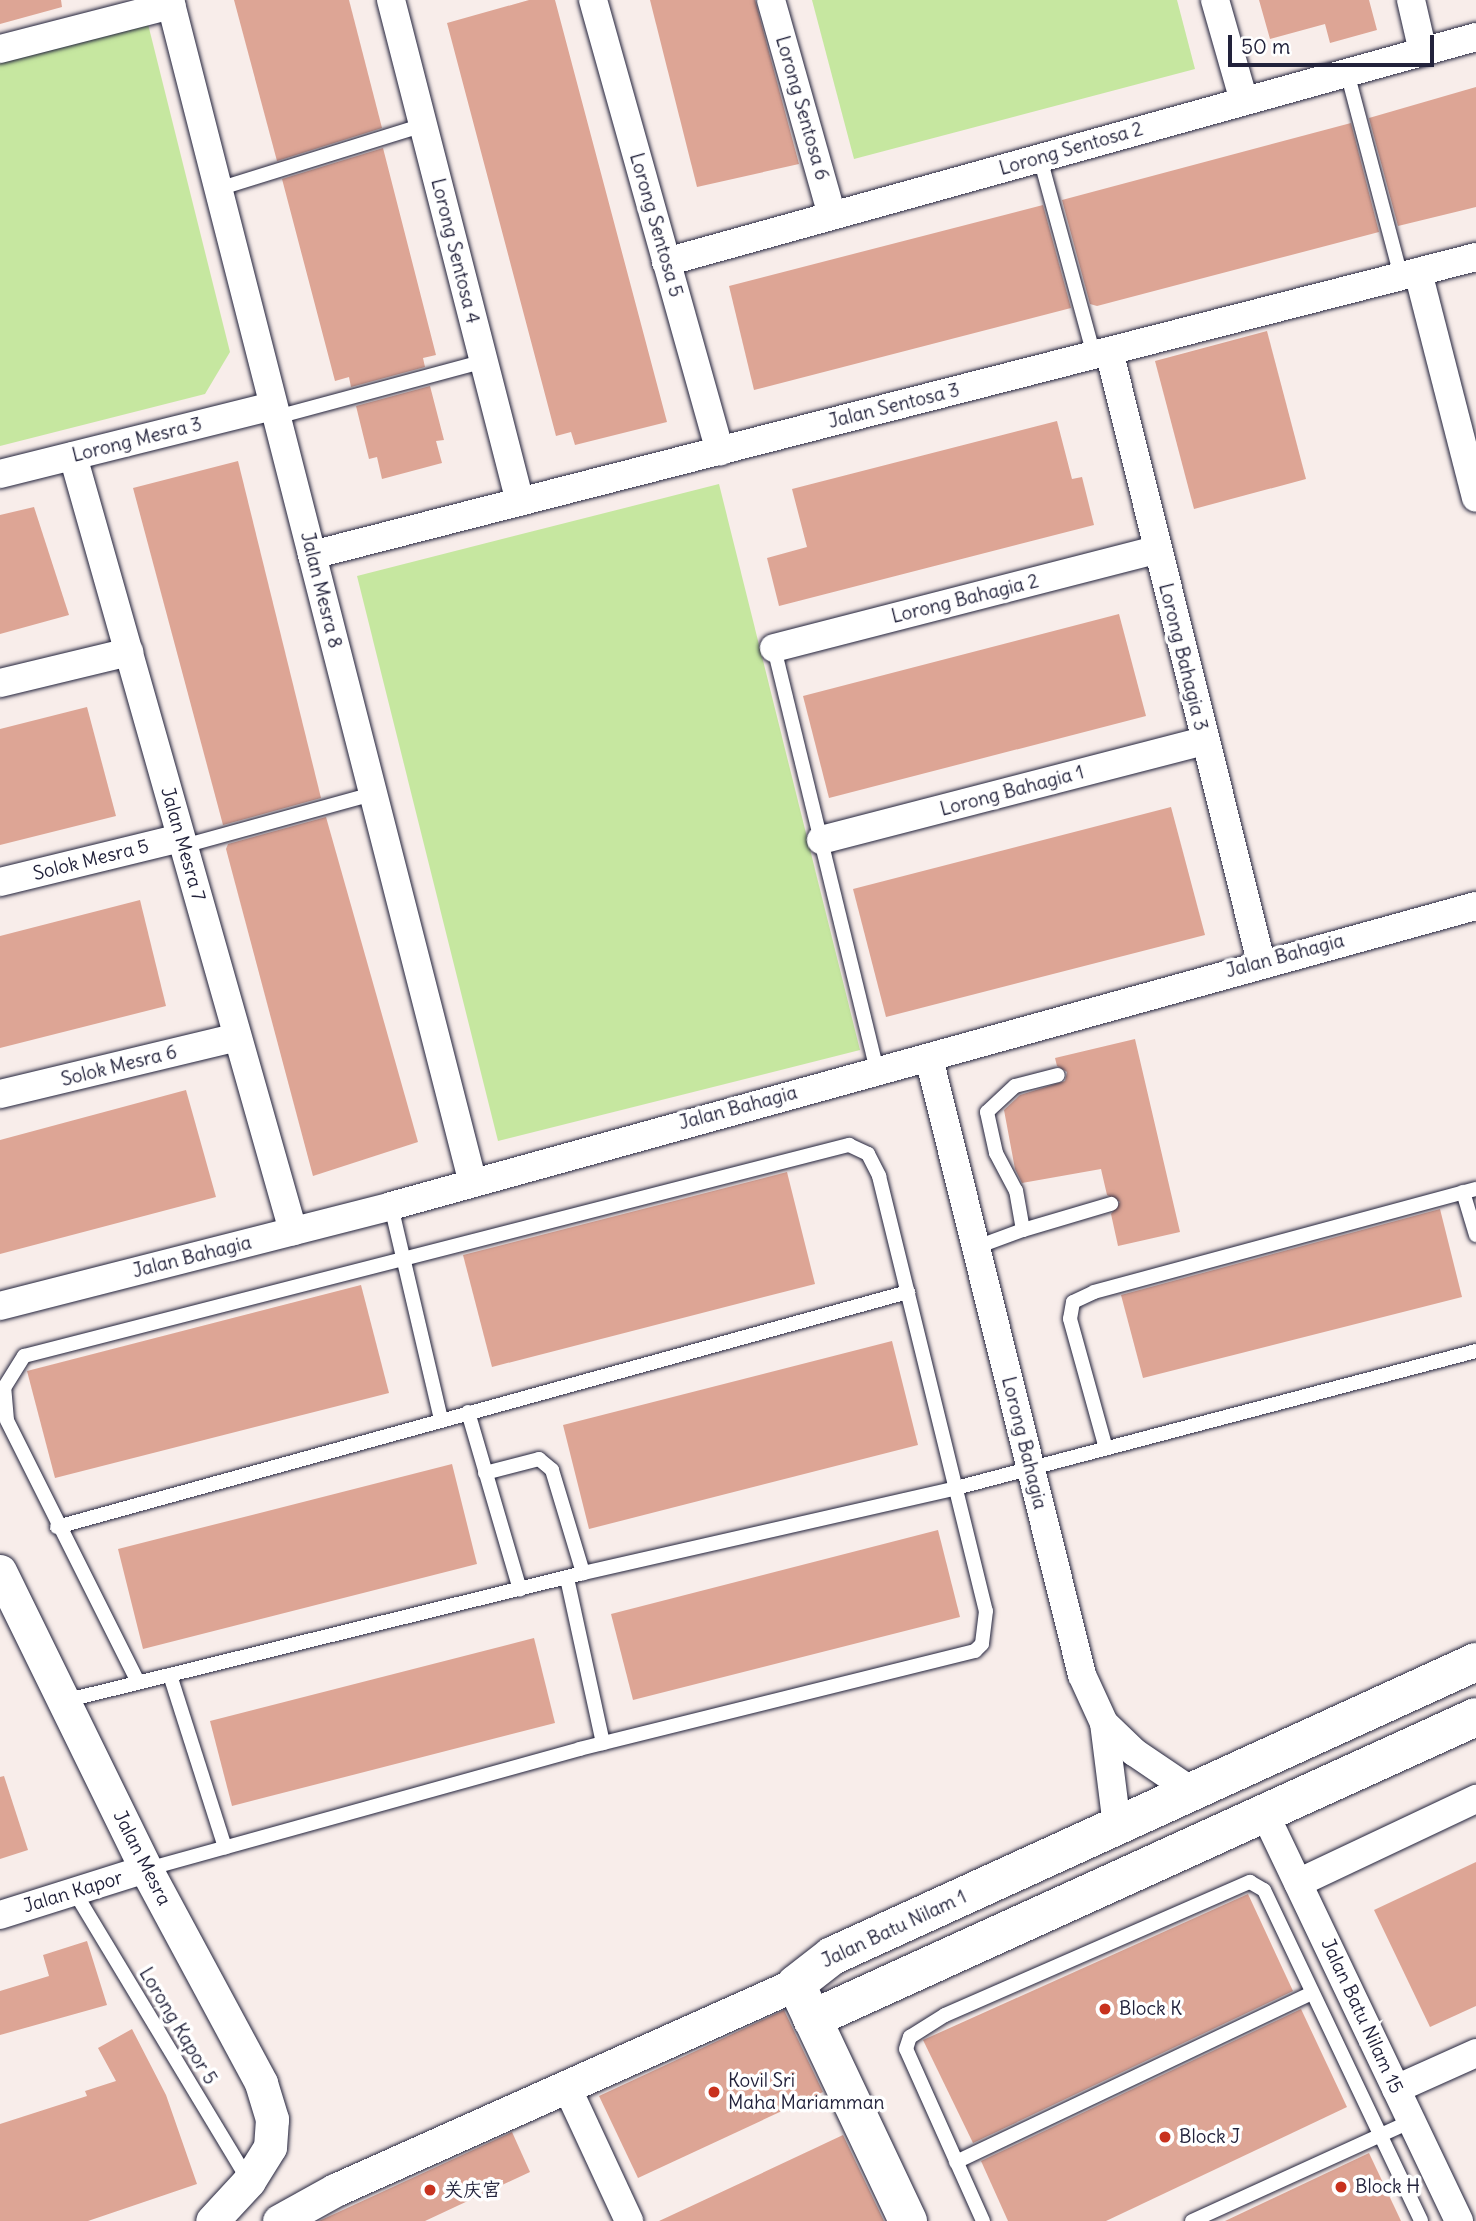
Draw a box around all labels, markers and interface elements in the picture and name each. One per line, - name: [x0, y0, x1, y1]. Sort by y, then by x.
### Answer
- scale bar: [1231, 21, 1438, 65]
- street label: Lorong Sentosa 6: [771, 33, 833, 183]
- text: 50 m: [1241, 33, 1290, 60]
- street label: Lorong Sentosa 2: [997, 118, 1145, 180]
- street label: Lorong Sentosa 5: [625, 150, 687, 300]
- street label: Lorong Sentosa 4: [426, 176, 484, 326]
- street label: Jalan Sentosa 3: [826, 379, 962, 433]
- street label: Lorong Mesra 3: [70, 413, 204, 467]
- street label: Jalan Mesra 8: [296, 529, 346, 651]
- street label: Lorong Bahagia 2: [889, 570, 1041, 628]
- street label: Lorong Bahagia 3: [1154, 581, 1212, 733]
- street label: Lorong Bahagia 1: [938, 761, 1086, 821]
- street label: Jalan Mesra 7: [156, 784, 210, 904]
- street label: Solok Mesra 5: [31, 835, 151, 885]
- street label: Jalan Bahagia: [1223, 929, 1347, 983]
- street label: Solok Mesra 6: [59, 1041, 179, 1091]
- street label: Jalan Bahagia: [676, 1081, 800, 1135]
- street label: Jalan Bahagia: [130, 1231, 254, 1283]
- street label: Lorong Bahagia: [996, 1374, 1052, 1512]
- street label: Jalan Mesra: [108, 1807, 176, 1909]
- street label: Jalan Kapor: [21, 1866, 125, 1918]
- street label: Jalan Batu Nilam 1: [818, 1885, 970, 1973]
- street label: Jalan Batu Nilam 15: [1316, 1935, 1408, 2097]
- street label: Lorong Kapor 5: [134, 1963, 222, 2089]
- place label: Block K: [1119, 1998, 1182, 2020]
- marker: Block K: [1097, 2001, 1113, 2017]
- place label: Kovil Sri Maha Mariamman: [728, 2070, 885, 2114]
- marker: Kovil Sri Maha Mariamman: [706, 2084, 722, 2100]
- place label: Block J: [1179, 2126, 1240, 2148]
- marker: Block J: [1157, 2129, 1173, 2145]
- place label: Block H: [1355, 2176, 1420, 2198]
- place label: 关庆宫: [444, 2179, 501, 2201]
- marker: Block H: [1333, 2179, 1349, 2195]
- marker: 关庆宫: [422, 2182, 438, 2198]

